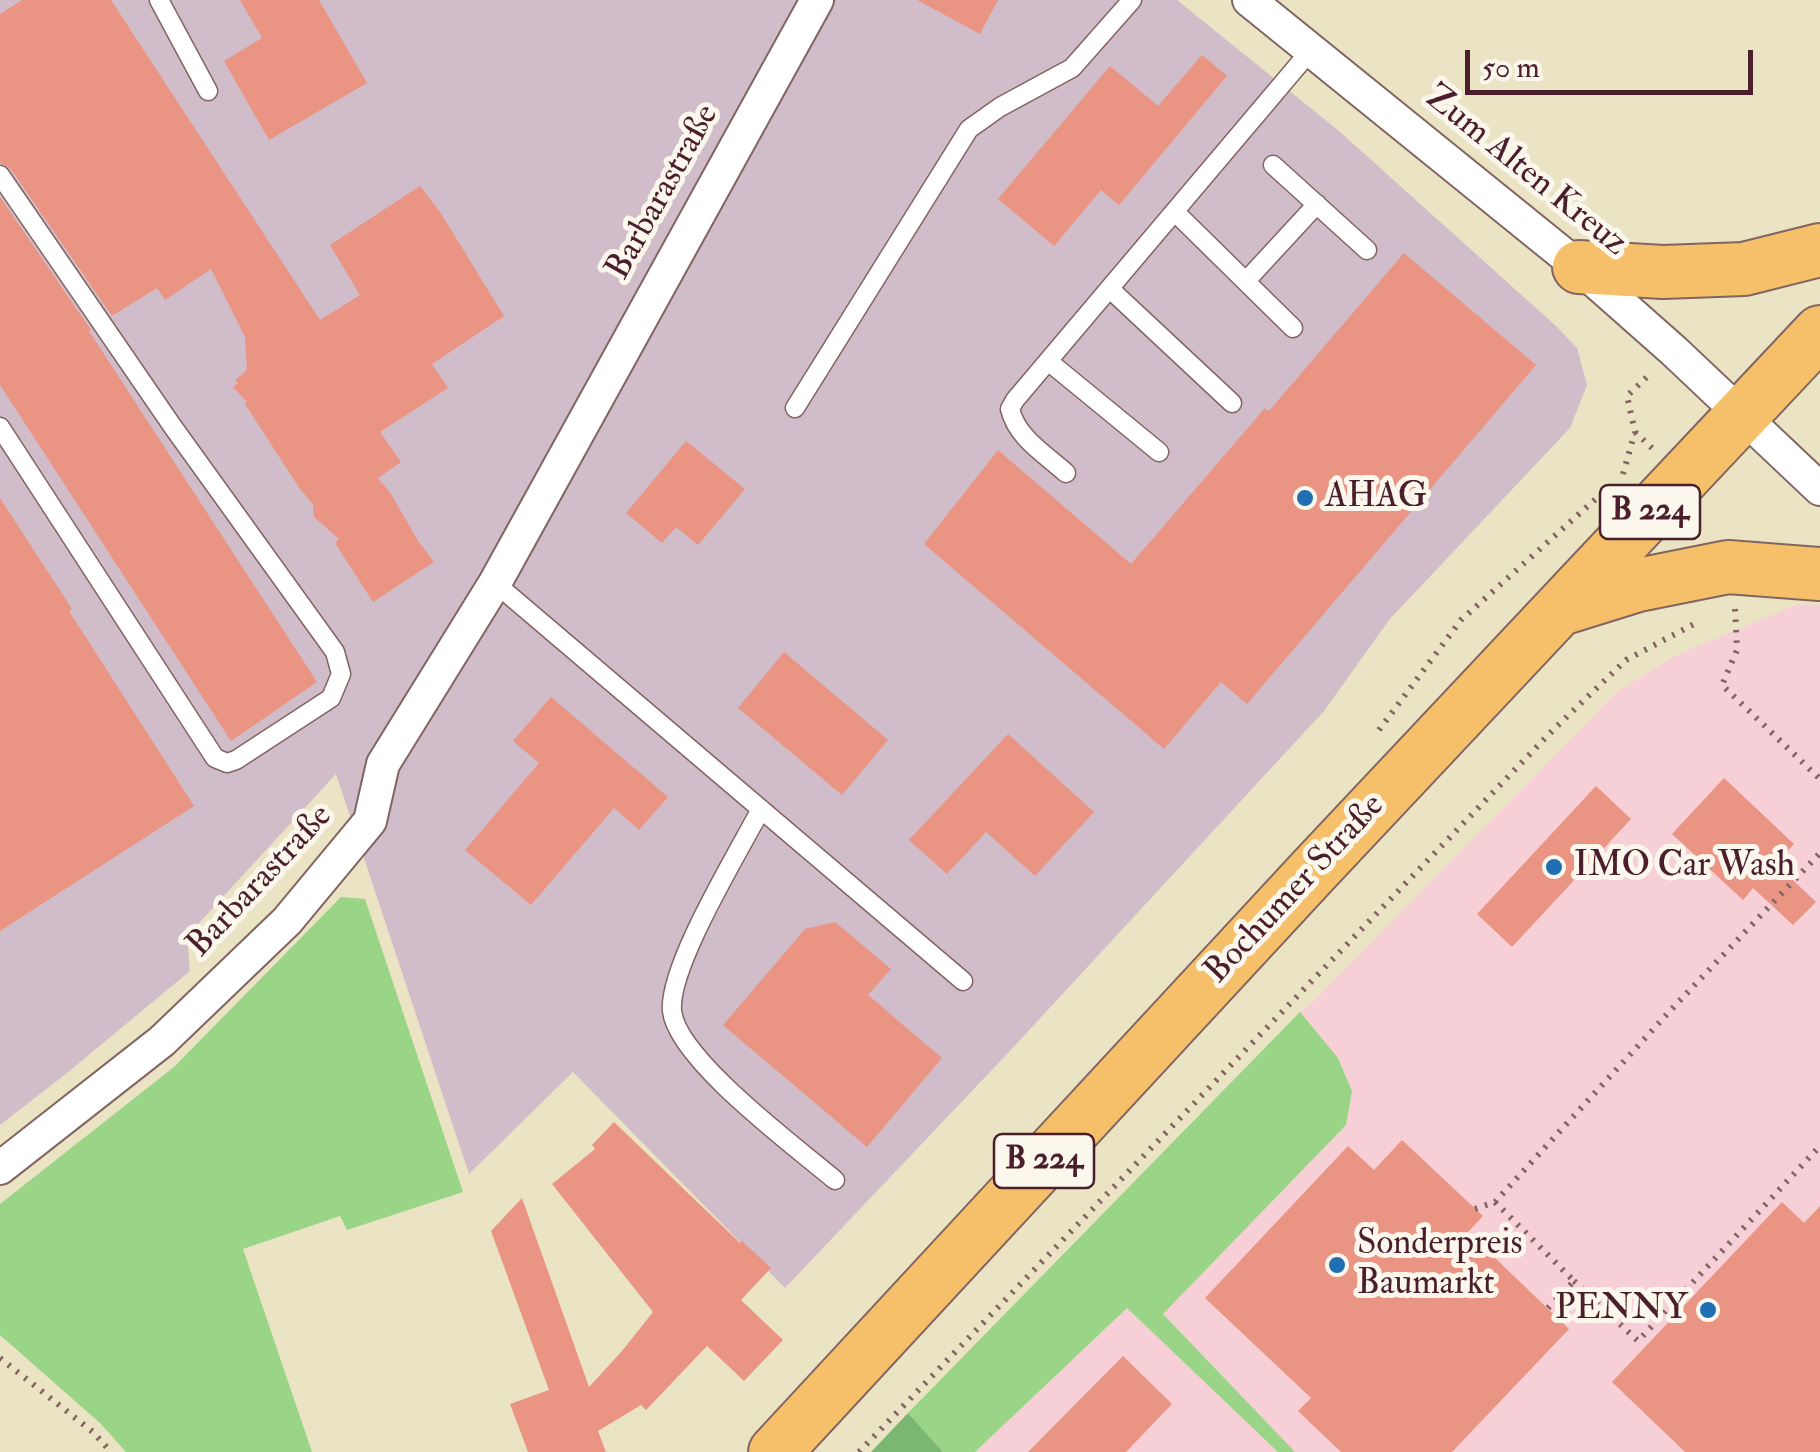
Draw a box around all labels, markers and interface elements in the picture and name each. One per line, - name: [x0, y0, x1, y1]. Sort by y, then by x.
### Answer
- scale bar: [1470, 30, 1758, 92]
- text: 50 m: [1482, 49, 1540, 86]
- street label: Zum Alten Kreuz: [1415, 78, 1635, 266]
- street label: Barbarastraße: [599, 98, 729, 288]
- place label: AHAG: [1325, 477, 1427, 519]
- road number: B 224: [1600, 485, 1700, 539]
- marker: AHAG: [1294, 487, 1316, 509]
- street label: Bochumer Straße: [1197, 786, 1395, 994]
- street label: Barbarastraße: [180, 797, 342, 967]
- place label: IMO Car Wash: [1574, 846, 1795, 888]
- marker: IMO Car Wash: [1543, 856, 1565, 878]
- road number: B 224: [994, 1134, 1094, 1188]
- place label: Sonderpreis Baumarkt: [1357, 1224, 1523, 1306]
- marker: Sonderpreis Baumarkt: [1326, 1254, 1348, 1276]
- place label: PENNY: [1555, 1289, 1688, 1331]
- marker: PENNY: [1697, 1299, 1719, 1321]

